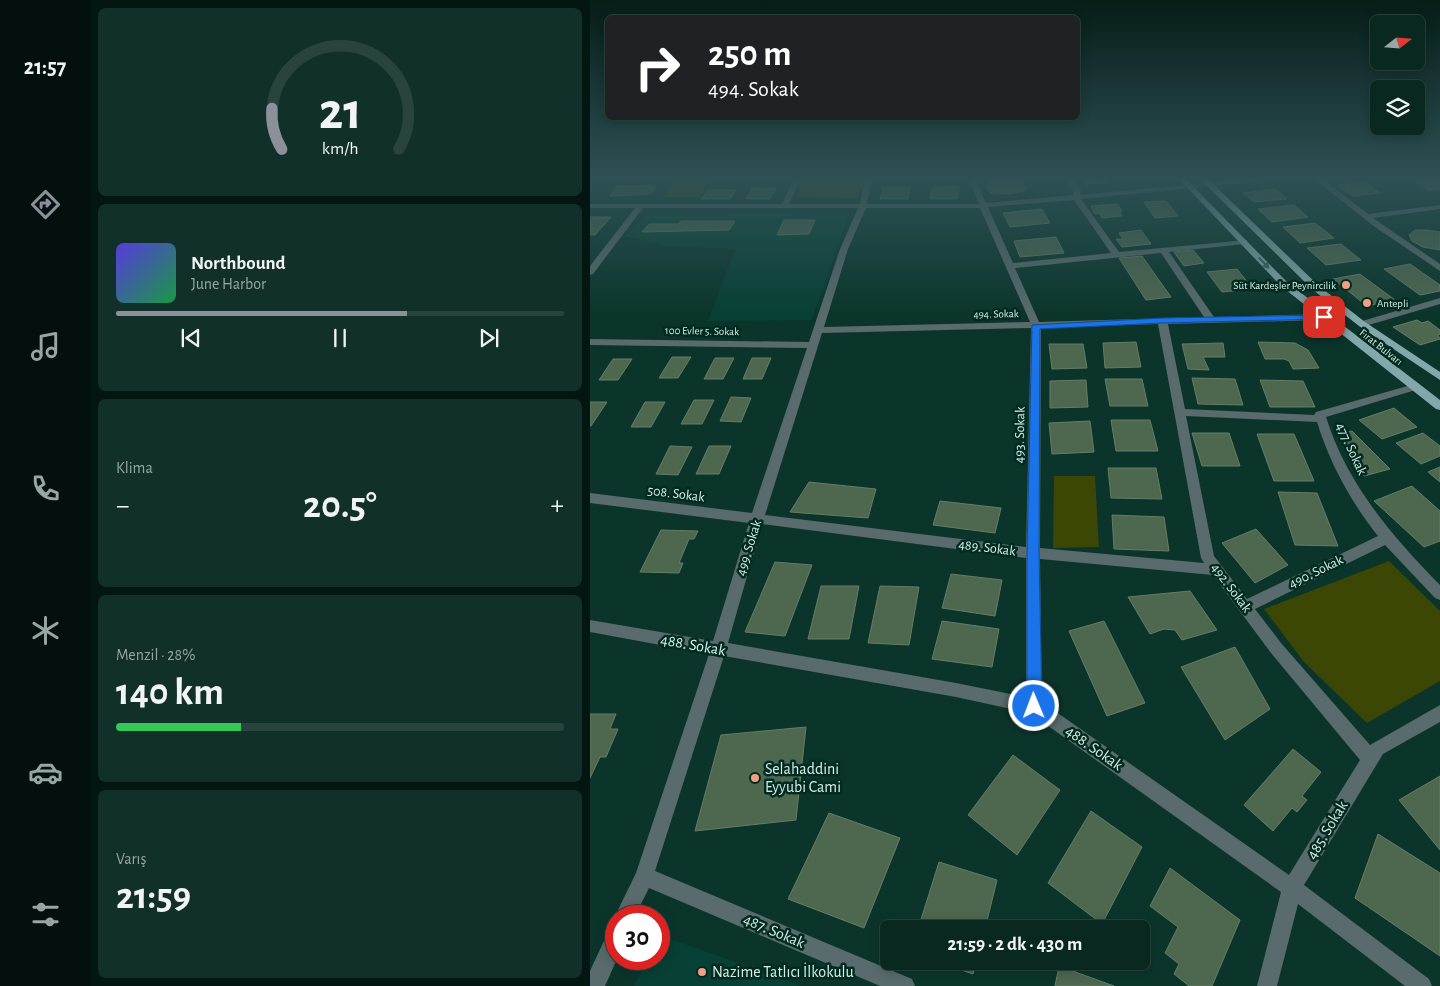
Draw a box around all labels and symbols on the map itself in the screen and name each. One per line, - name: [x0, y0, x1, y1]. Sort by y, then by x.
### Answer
- north arrow: [1370, 15, 1425, 70]
- one-way arrow: [1258, 257, 1270, 269]
- marker: Süt Kardeşler Peynircilik: [1340, 279, 1352, 291]
- place label: Süt Kardeşler Peynircilik: [1233, 280, 1336, 291]
- pin: [1303, 296, 1345, 338]
- marker: Antepli: [1361, 297, 1373, 309]
- place label: Antepli: [1377, 298, 1408, 309]
- street label: 494. Sokak: [973, 308, 1019, 320]
- street label: 100 Evler 5. Sokak: [665, 325, 739, 337]
- street label: Fırat Bulvarı: [1357, 327, 1405, 367]
- street label: 493. Sokak: [1013, 406, 1028, 464]
- street label: 477. Sokak: [1333, 421, 1369, 478]
- street label: 508. Sokak: [647, 484, 706, 505]
- street label: 499. Sokak: [734, 518, 764, 578]
- street label: 489. Sokak: [958, 538, 1017, 559]
- street label: 490. Sokak: [1287, 553, 1346, 591]
- street label: 492. Sokak: [1208, 561, 1254, 616]
- street label: 488. Sokak: [659, 631, 728, 659]
- position arrow: [1007, 679, 1059, 731]
- street label: 488. Sokak: [1062, 723, 1126, 774]
- place label: Selahaddini Eyyubi Cami: [765, 761, 841, 796]
- marker: Selahaddini Eyyubi Cami: [749, 772, 761, 784]
- street label: 485. Sokak: [1303, 797, 1351, 862]
- speed limit sign: 30: [605, 905, 670, 970]
- street label: 487. Sokak: [741, 911, 808, 951]
- place label: Nazime Tatlıcı İlkokulu: [712, 962, 854, 980]
- marker: Nazime Tatlıcı İlkokulu: [696, 966, 708, 978]

